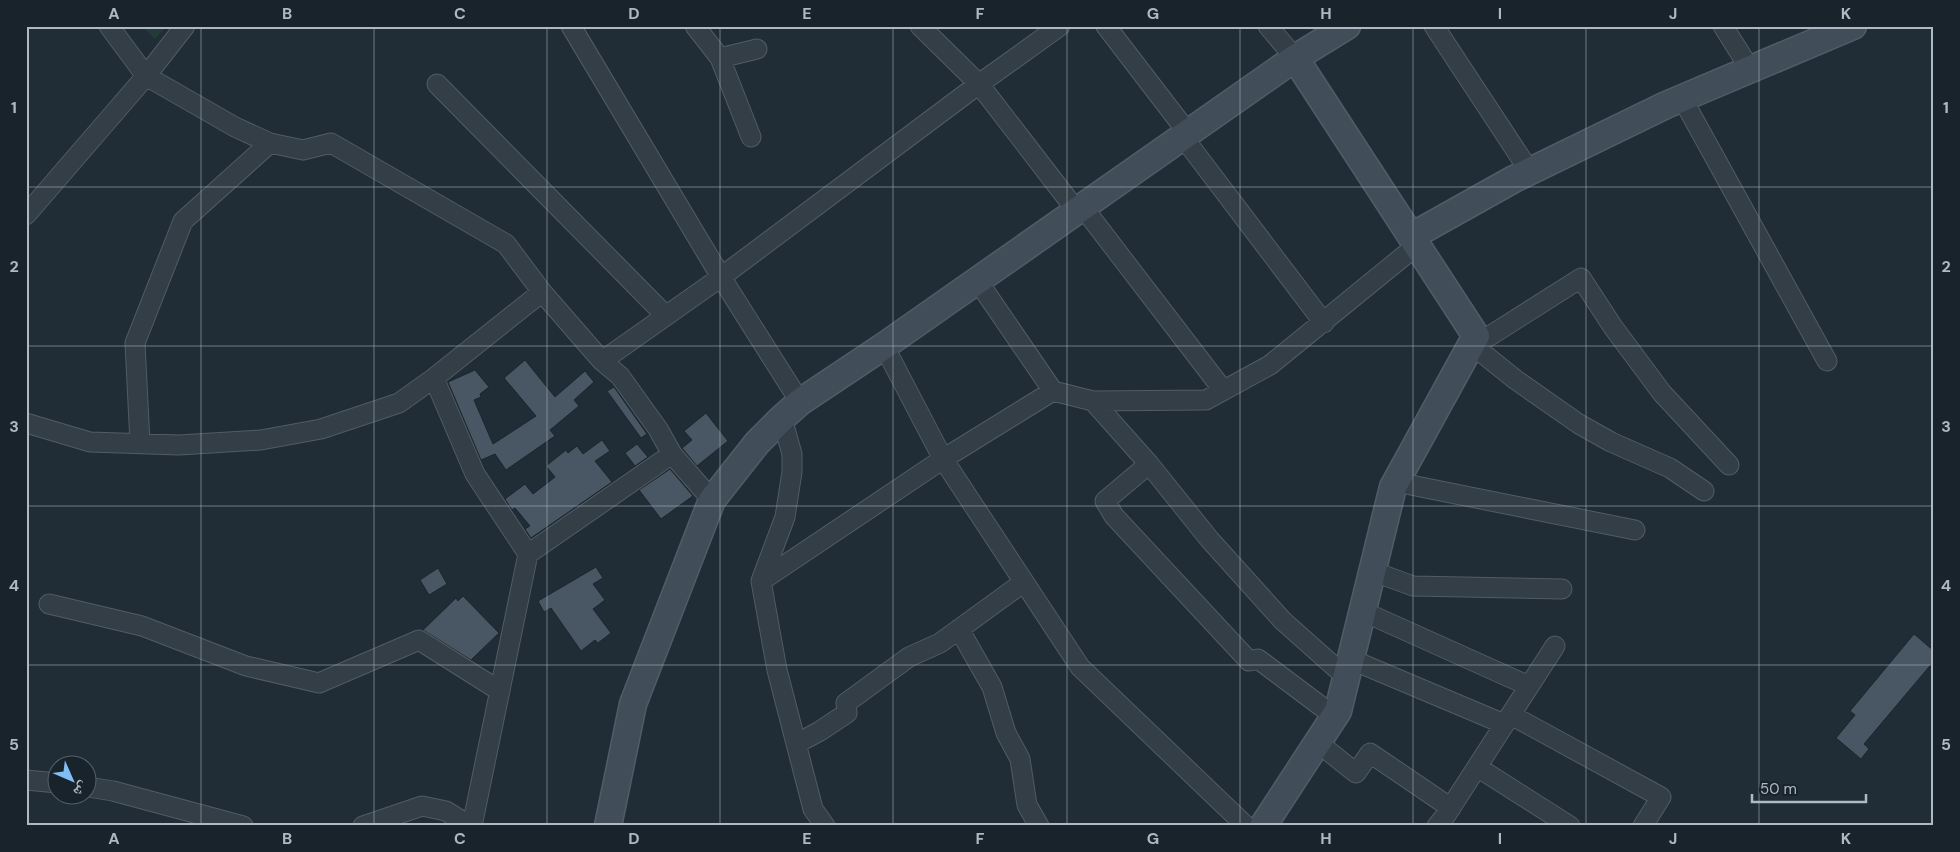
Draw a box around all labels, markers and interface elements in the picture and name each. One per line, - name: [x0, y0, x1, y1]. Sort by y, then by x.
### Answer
- text: A: [108, 3, 120, 24]
- text: B: [282, 3, 292, 24]
- text: C: [454, 3, 466, 24]
- text: D: [628, 3, 640, 24]
- text: E: [802, 3, 812, 24]
- text: F: [976, 3, 985, 24]
- text: G: [1147, 3, 1159, 24]
- text: H: [1320, 3, 1332, 24]
- text: I: [1498, 3, 1502, 24]
- text: J: [1669, 3, 1677, 24]
- text: K: [1841, 3, 1852, 24]
- text: 1: [11, 97, 17, 118]
- text: 1: [1943, 97, 1949, 118]
- text: 2: [9, 256, 19, 277]
- text: 2: [1941, 256, 1951, 277]
- text: 3: [9, 416, 19, 437]
- text: 3: [1941, 416, 1951, 437]
- text: 4: [9, 575, 19, 596]
- text: 4: [1941, 575, 1951, 596]
- text: 5: [9, 734, 19, 755]
- text: 5: [1941, 734, 1951, 755]
- north arrow: [48, 754, 98, 804]
- scale bar: [1752, 772, 1866, 804]
- text: ش: [69, 778, 93, 801]
- text: 50 m: [1760, 779, 1797, 799]
- text: A: [108, 828, 120, 849]
- text: B: [282, 828, 292, 849]
- text: C: [454, 828, 466, 849]
- text: D: [628, 828, 640, 849]
- text: E: [802, 828, 812, 849]
- text: F: [976, 828, 985, 849]
- text: G: [1147, 828, 1159, 849]
- text: H: [1320, 828, 1332, 849]
- text: I: [1498, 828, 1502, 849]
- text: J: [1669, 828, 1677, 849]
- text: K: [1841, 828, 1852, 849]

